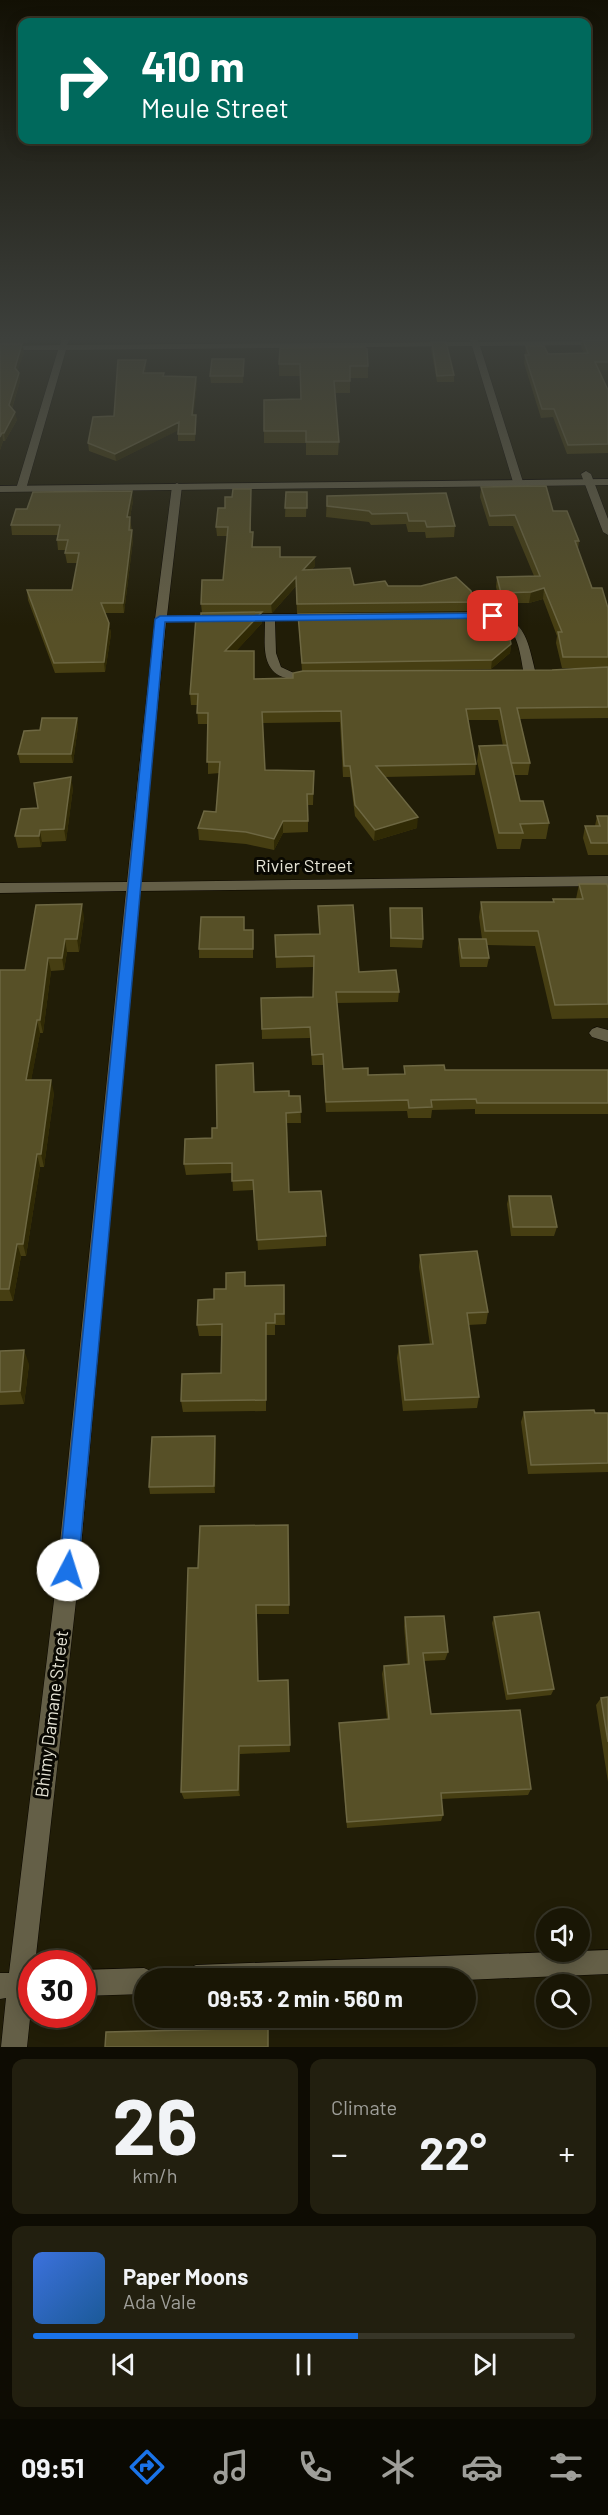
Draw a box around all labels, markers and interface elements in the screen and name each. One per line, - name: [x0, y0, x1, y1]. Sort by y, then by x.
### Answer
- text: 410 m: [141, 40, 245, 90]
- icon: right: [42, 42, 120, 120]
- text: Meule Street: [141, 91, 289, 123]
- pin: [467, 590, 518, 641]
- icon: arrive: [476, 599, 509, 632]
- street label: Rivier Street: [255, 854, 353, 876]
- position arrow: [36, 1538, 100, 1602]
- street label: Bhimy Damane Street: [30, 1629, 72, 1799]
- map controls: [536, 1908, 590, 2028]
- button: sound: [536, 1908, 590, 1962]
- speed limit sign: 30: [18, 1950, 96, 2028]
- button: search: [536, 1974, 590, 2028]
- text: 09:53 · 2 min · 560 m: [207, 1985, 403, 2011]
- text: 26: [112, 2077, 198, 2171]
- text: Climate: [331, 2095, 397, 2119]
- text: 22°: [419, 2125, 487, 2179]
- text: −: [331, 2133, 348, 2173]
- text: +: [558, 2133, 575, 2173]
- text: km/h: [132, 2163, 178, 2187]
- text: Paper Moons: [123, 2263, 248, 2289]
- text: Ada Vale: [123, 2289, 196, 2313]
- icon: previous: [107, 2348, 140, 2381]
- icon: pause: [287, 2348, 320, 2381]
- icon: next: [468, 2348, 501, 2381]
- icon: directions: [126, 2446, 168, 2488]
- icon: music: [210, 2446, 252, 2488]
- icon: phone: [294, 2446, 336, 2488]
- icon: climate: [377, 2446, 419, 2488]
- icon: car: [461, 2446, 503, 2488]
- icon: filters: [545, 2446, 587, 2488]
- text: 09:51: [21, 2451, 84, 2483]

